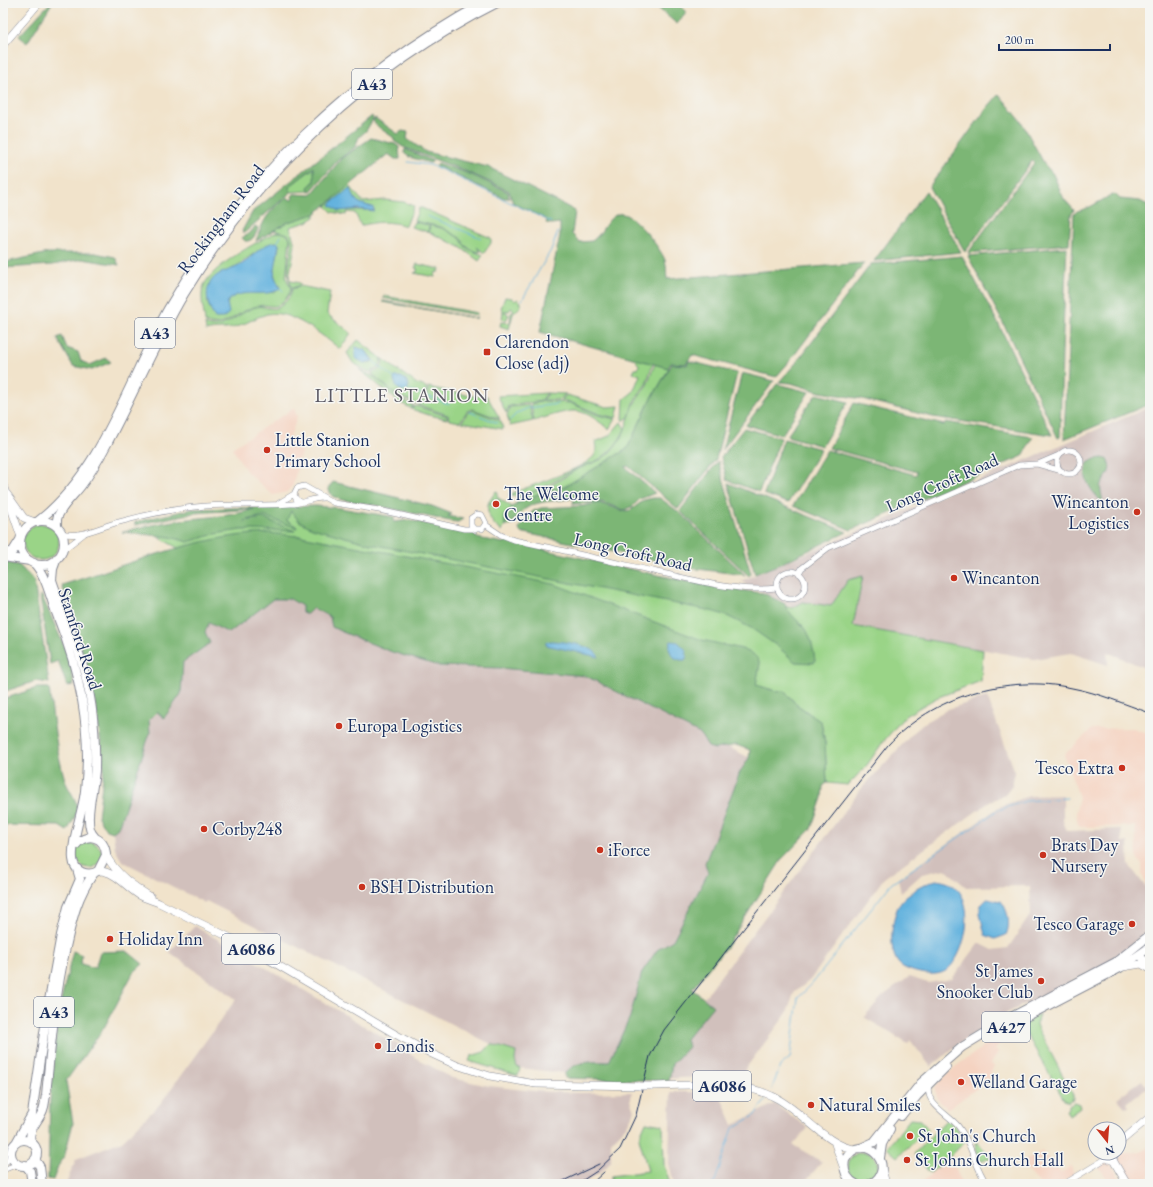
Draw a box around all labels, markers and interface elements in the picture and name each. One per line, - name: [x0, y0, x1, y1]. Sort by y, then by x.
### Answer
- scale bar: [999, 26, 1110, 52]
- text: 200 m: [1005, 32, 1035, 48]
- road number: A43: [352, 69, 392, 99]
- street label: Rockingham Road: [172, 159, 270, 278]
- road number: A43: [135, 318, 175, 348]
- place label: Clarendon Close (adj): [495, 330, 570, 374]
- marker: Clarendon Close (adj): [482, 347, 492, 357]
- district label: LITTLE STANION: [315, 382, 489, 408]
- place label: Little Stanion Primary School: [275, 428, 381, 472]
- marker: Little Stanion Primary School: [262, 445, 272, 455]
- street label: Long Croft Road: [882, 447, 1002, 518]
- place label: The Welcome Centre: [504, 482, 599, 526]
- place label: Wincanton Logistics: [1051, 490, 1129, 534]
- marker: The Welcome Centre: [491, 499, 501, 509]
- marker: Wincanton Logistics: [1132, 507, 1142, 517]
- street label: Long Croft Road: [572, 527, 695, 576]
- place label: Wincanton: [962, 566, 1040, 589]
- marker: Wincanton: [949, 573, 959, 583]
- street label: Stamford Road: [53, 585, 108, 694]
- place label: Europa Logistics: [347, 714, 462, 737]
- marker: Europa Logistics: [334, 721, 344, 731]
- place label: Tesco Extra: [1035, 756, 1115, 779]
- marker: Tesco Extra: [1117, 763, 1127, 773]
- place label: Corby248: [212, 817, 282, 840]
- marker: Corby248: [199, 824, 209, 834]
- place label: Brats Day Nursery: [1051, 833, 1118, 877]
- place label: iForce: [608, 838, 650, 861]
- marker: iForce: [595, 845, 605, 855]
- marker: Brats Day Nursery: [1038, 850, 1048, 860]
- place label: BSH Distribution: [370, 875, 495, 898]
- marker: BSH Distribution: [357, 882, 367, 892]
- place label: Tesco Garage: [1033, 912, 1124, 935]
- marker: Tesco Garage: [1127, 919, 1137, 929]
- place label: Holiday Inn: [118, 927, 203, 950]
- marker: Holiday Inn: [105, 934, 115, 944]
- road number: A6086: [222, 934, 280, 964]
- place label: St James Snooker Club: [937, 959, 1033, 1003]
- marker: St James Snooker Club: [1036, 976, 1046, 986]
- road number: A43: [34, 997, 74, 1027]
- road number: A427: [982, 1012, 1030, 1042]
- place label: Londis: [386, 1034, 434, 1057]
- marker: Londis: [373, 1041, 383, 1051]
- place label: Welland Garage: [969, 1070, 1077, 1093]
- road number: A6086: [693, 1071, 751, 1101]
- marker: Welland Garage: [956, 1077, 966, 1087]
- place label: Natural Smiles: [819, 1093, 921, 1116]
- marker: Natural Smiles: [806, 1100, 816, 1110]
- north arrow: [1087, 1121, 1127, 1161]
- place label: St John's Church: [918, 1124, 1036, 1147]
- marker: St John's Church: [905, 1131, 915, 1141]
- text: N: [1104, 1143, 1116, 1159]
- place label: St Johns Church Hall: [915, 1148, 1064, 1171]
- marker: St Johns Church Hall: [902, 1155, 912, 1165]

